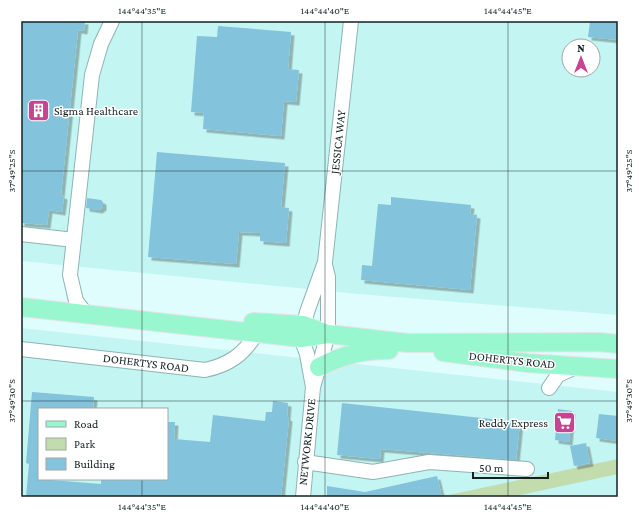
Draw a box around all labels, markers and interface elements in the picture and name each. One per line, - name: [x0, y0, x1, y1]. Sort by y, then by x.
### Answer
- text: 144°44'35"E: [118, 5, 166, 16]
- text: 144°44'40"E: [301, 5, 350, 16]
- text: 144°44'45"E: [484, 5, 532, 16]
- north arrow: [561, 38, 601, 78]
- text: N: [577, 42, 585, 54]
- building icon: Sigma Healthcare: [25, 98, 51, 124]
- place label: Sigma Healthcare: [54, 104, 138, 118]
- street label: JESSICA WAY: [328, 109, 348, 176]
- text: 37°49'25"S: [6, 149, 17, 193]
- text: 37°49'25"S: [623, 149, 634, 193]
- street label: DOHERTYS ROAD: [468, 349, 556, 371]
- street label: DOHERTYS ROAD: [102, 351, 190, 375]
- text: 37°49'30"S: [6, 379, 17, 423]
- text: 37°49'30"S: [623, 379, 634, 423]
- street label: NETWORK DRIVE: [295, 397, 319, 486]
- legend: [38, 408, 168, 480]
- supermarket icon: Reddy Express: [551, 410, 577, 436]
- place label: Reddy Express: [479, 416, 548, 430]
- text: Road: [74, 417, 99, 431]
- text: Park: [74, 437, 96, 451]
- scale bar: [473, 454, 548, 480]
- text: Building: [74, 457, 115, 471]
- text: 50 m: [479, 461, 504, 475]
- text: 144°44'35"E: [118, 501, 166, 512]
- text: 144°44'40"E: [301, 501, 350, 512]
- text: 144°44'45"E: [484, 501, 532, 512]

